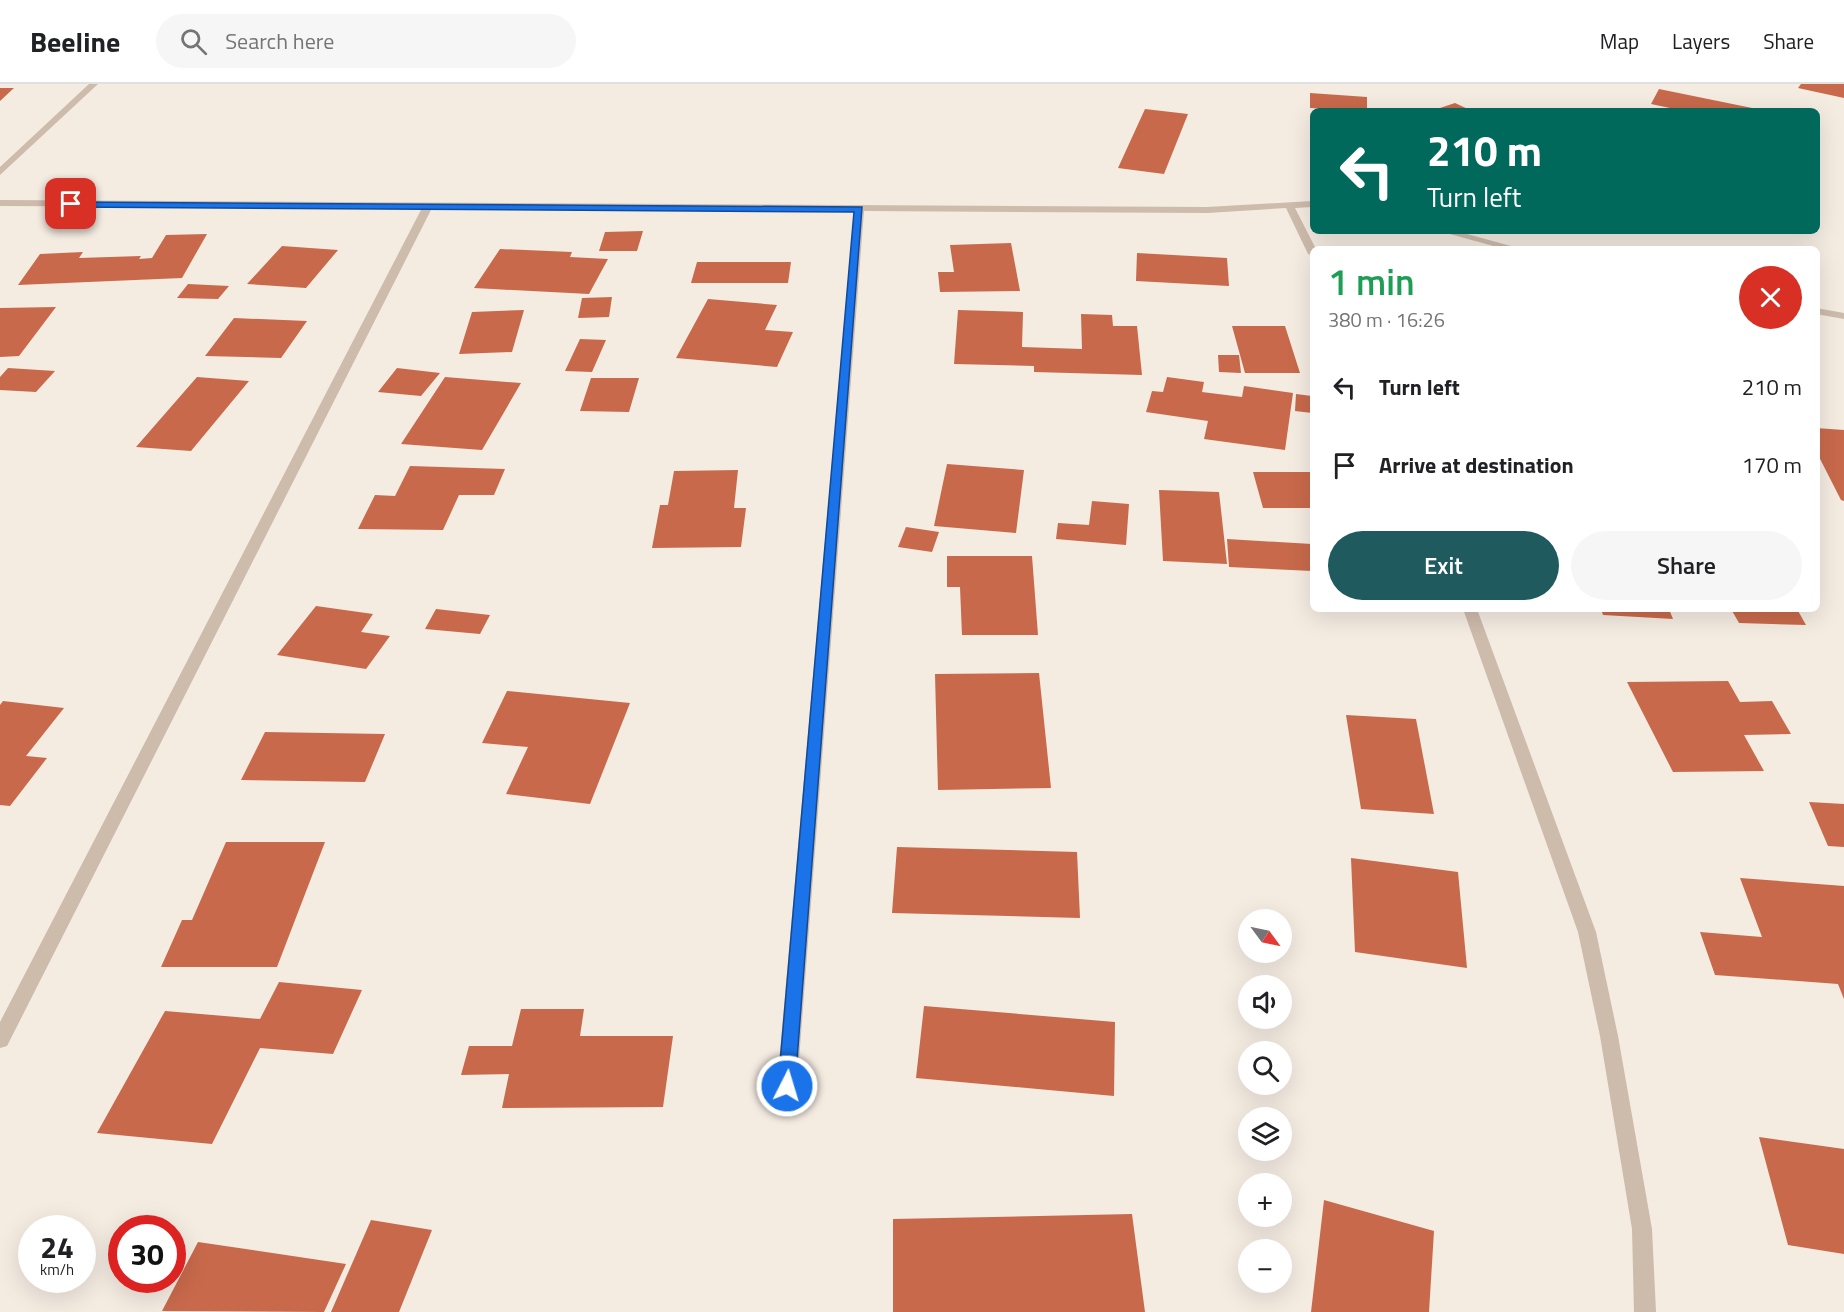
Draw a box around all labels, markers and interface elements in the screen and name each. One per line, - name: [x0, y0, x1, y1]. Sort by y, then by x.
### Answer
- search box: [156, 14, 576, 68]
- text: Beeline: [30, 20, 120, 63]
- text: Search here: [225, 24, 334, 58]
- icon: search: [177, 25, 210, 58]
- text: Map: [1600, 25, 1639, 57]
- text: Layers: [1672, 25, 1730, 57]
- text: Share: [1763, 25, 1814, 57]
- text: 210 m: [1427, 118, 1542, 182]
- icon: left: [1328, 132, 1406, 210]
- text: Turn left: [1427, 176, 1521, 217]
- pin: [45, 178, 96, 229]
- icon: arrive: [54, 187, 87, 220]
- text: 1 min: [1328, 254, 1415, 309]
- button: close: [1739, 266, 1802, 329]
- text: 380 m · 16:26: [1328, 304, 1445, 335]
- text: Turn left: [1379, 370, 1460, 404]
- text: 210 m: [1742, 370, 1802, 404]
- icon: left: [1328, 371, 1361, 404]
- text: Arrive at destination: [1379, 448, 1574, 482]
- text: 170 m: [1742, 448, 1802, 482]
- icon: arrive: [1328, 449, 1361, 482]
- button: Exit: [1328, 531, 1559, 600]
- button: Share: [1571, 531, 1802, 600]
- north arrow: [1238, 909, 1292, 963]
- map controls: [1238, 909, 1292, 1293]
- button: sound: [1238, 975, 1292, 1029]
- button: search: [1238, 1041, 1292, 1095]
- position arrow: [755, 1054, 819, 1118]
- button: layers: [1238, 1107, 1292, 1161]
- button: +: [1238, 1173, 1292, 1227]
- speed limit sign: 30: [108, 1215, 186, 1293]
- text: 24: [40, 1224, 74, 1270]
- button: −: [1238, 1239, 1292, 1293]
- text: km/h: [40, 1258, 74, 1281]

